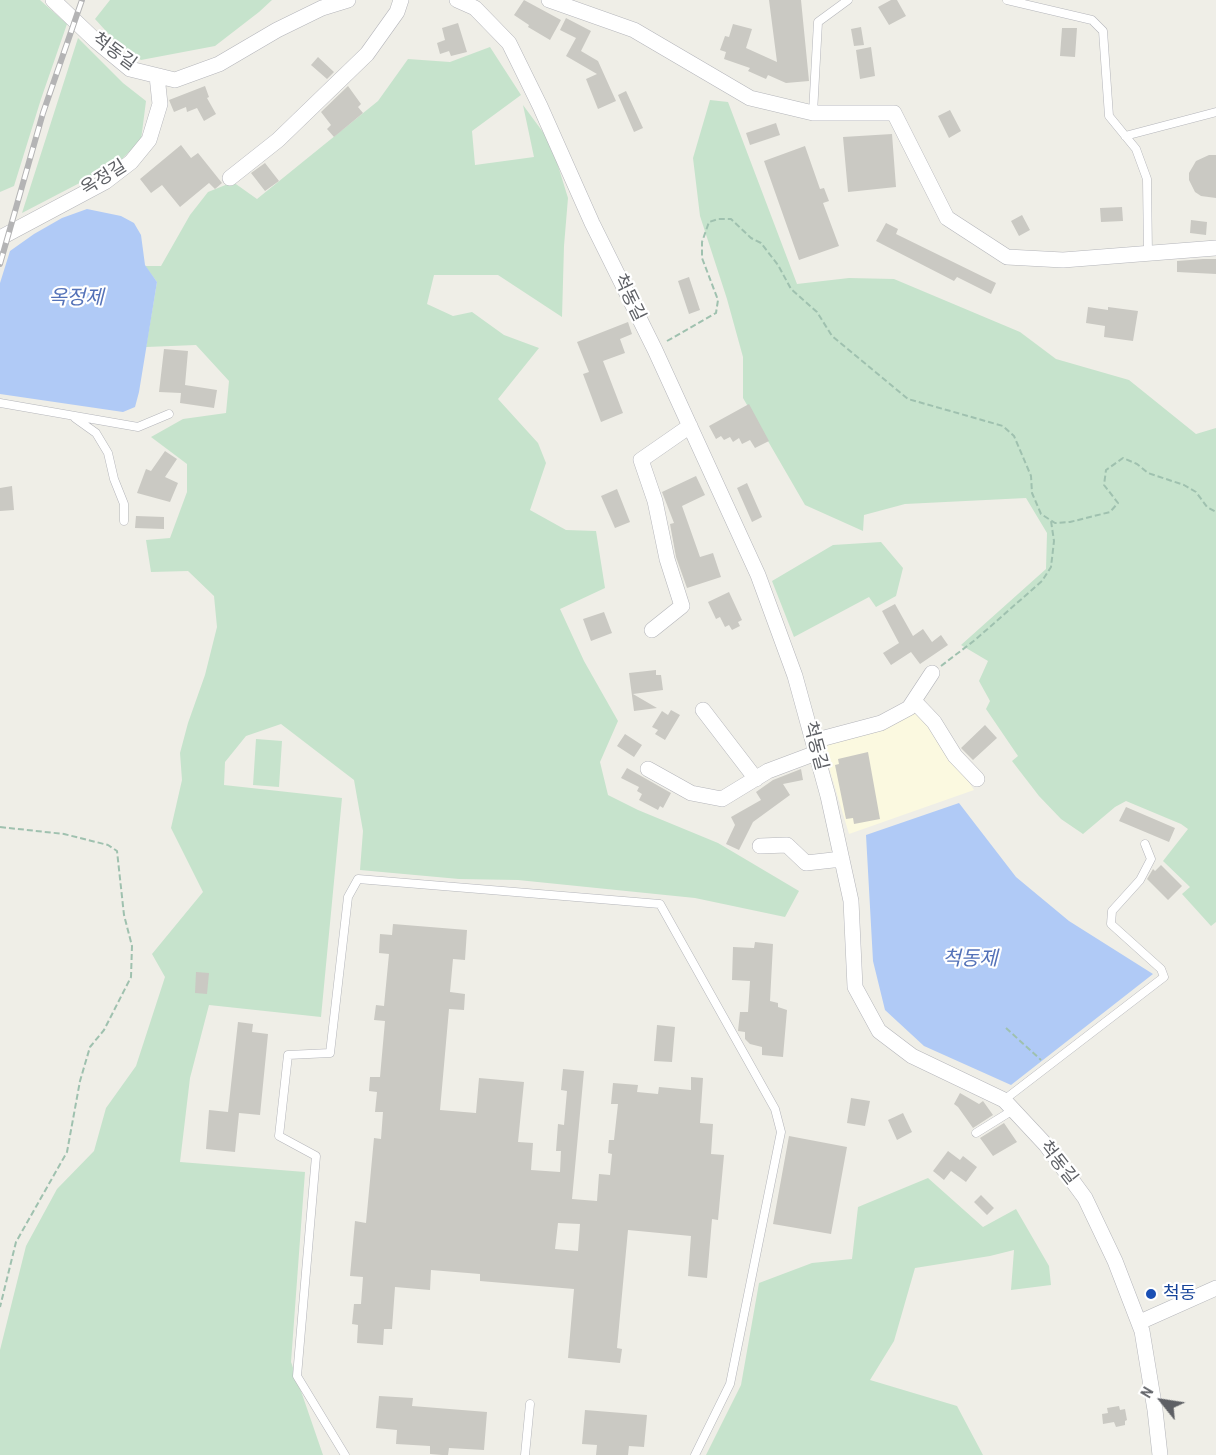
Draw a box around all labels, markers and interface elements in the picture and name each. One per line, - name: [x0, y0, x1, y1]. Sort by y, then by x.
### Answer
- street label: 척동길: [88, 29, 140, 75]
- street label: 옥정길: [77, 156, 131, 200]
- street label: 척동길: [608, 271, 650, 325]
- water label: 옥정제: [48, 287, 104, 311]
- street label: 척동길: [798, 719, 832, 773]
- water label: 척동제: [942, 948, 998, 972]
- street label: 척동길: [1034, 1137, 1082, 1189]
- place label: 척동: [1163, 1283, 1196, 1305]
- marker: 척동: [1144, 1287, 1158, 1301]
- north arrow: [1132, 1371, 1192, 1431]
- text: N: [1135, 1382, 1158, 1402]

